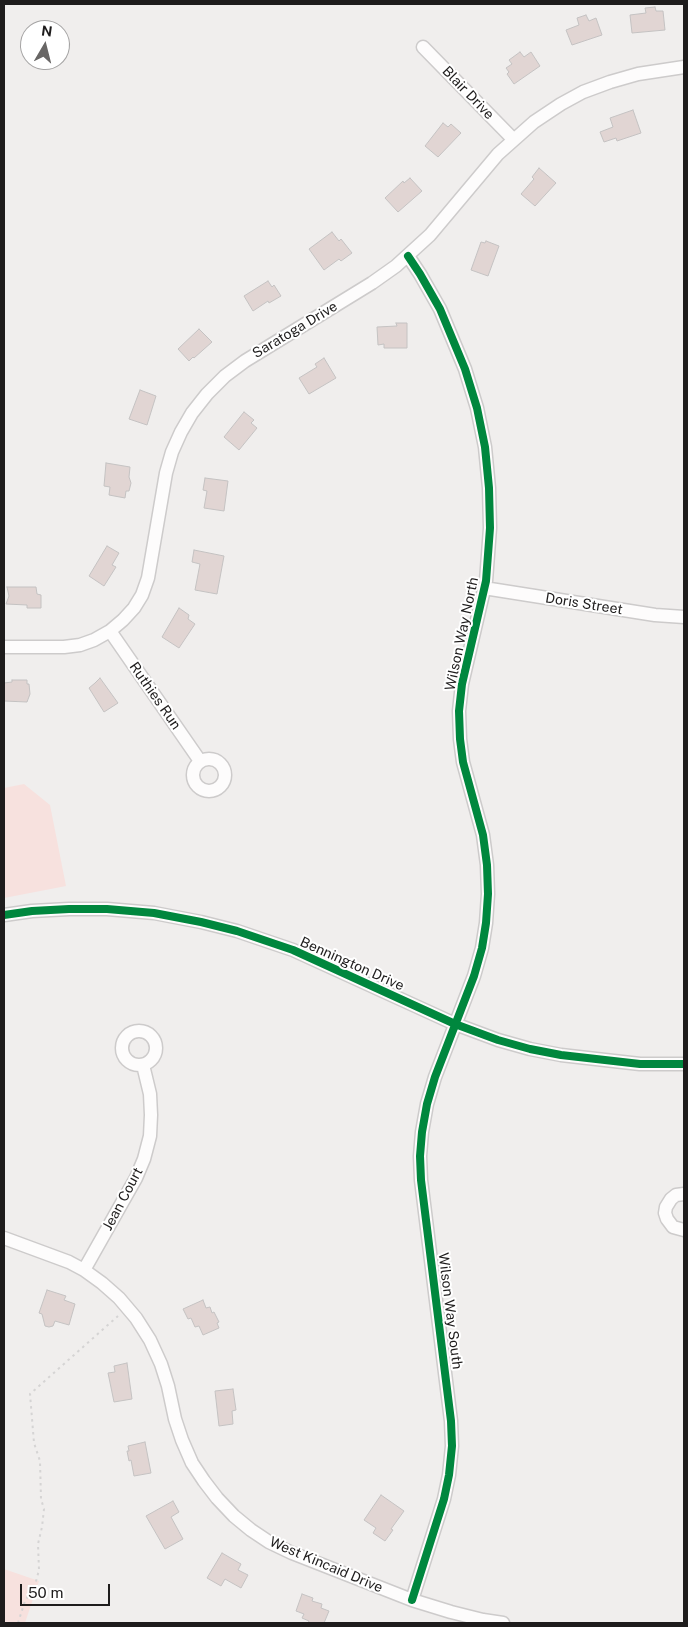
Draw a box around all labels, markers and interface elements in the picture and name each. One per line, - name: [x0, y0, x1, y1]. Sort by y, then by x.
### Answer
- north arrow: [20, 20, 70, 70]
- text: N: [40, 22, 53, 40]
- street label: Blair Drive: [439, 63, 497, 123]
- street label: Saratoga Drive: [250, 298, 340, 362]
- street label: Wilson Way North: [442, 576, 482, 692]
- street label: Doris Street: [544, 590, 624, 618]
- street label: Ruthies Run: [126, 659, 184, 733]
- street label: Bennington Drive: [297, 934, 407, 994]
- street label: Jean Court: [99, 1165, 147, 1233]
- street label: Wilson Way South: [435, 1252, 465, 1370]
- street label: West Kincaid Drive: [267, 1534, 385, 1596]
- scale bar: [22, 1574, 112, 1606]
- text: 50 m: [28, 1584, 63, 1601]

